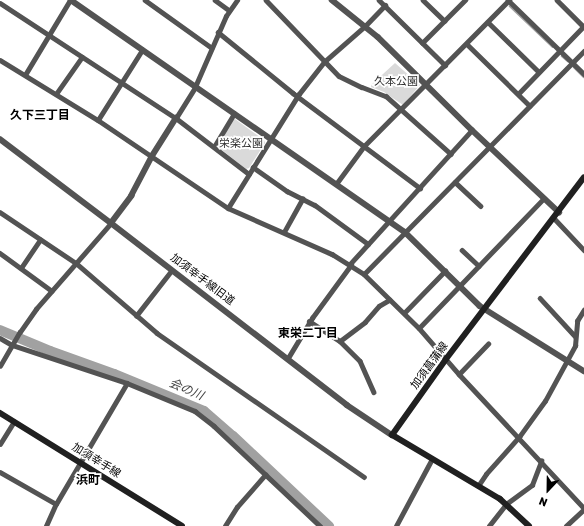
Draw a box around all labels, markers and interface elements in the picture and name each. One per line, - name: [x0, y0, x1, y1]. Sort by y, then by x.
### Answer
- park label: 久本公園: [374, 75, 418, 89]
- district label: 久下三丁目: [10, 109, 70, 123]
- park label: 栄楽公園: [219, 137, 263, 151]
- street label: 加須幸手線旧道: [167, 252, 237, 308]
- district label: 東栄二丁目: [278, 327, 338, 341]
- street label: 加須菖蒲線: [408, 340, 452, 392]
- water label: 会の川: [167, 376, 205, 404]
- street label: 加須幸手線: [69, 441, 123, 481]
- north arrow: [528, 470, 568, 510]
- district label: 浜町: [76, 474, 100, 488]
- text: N: [537, 494, 549, 509]

